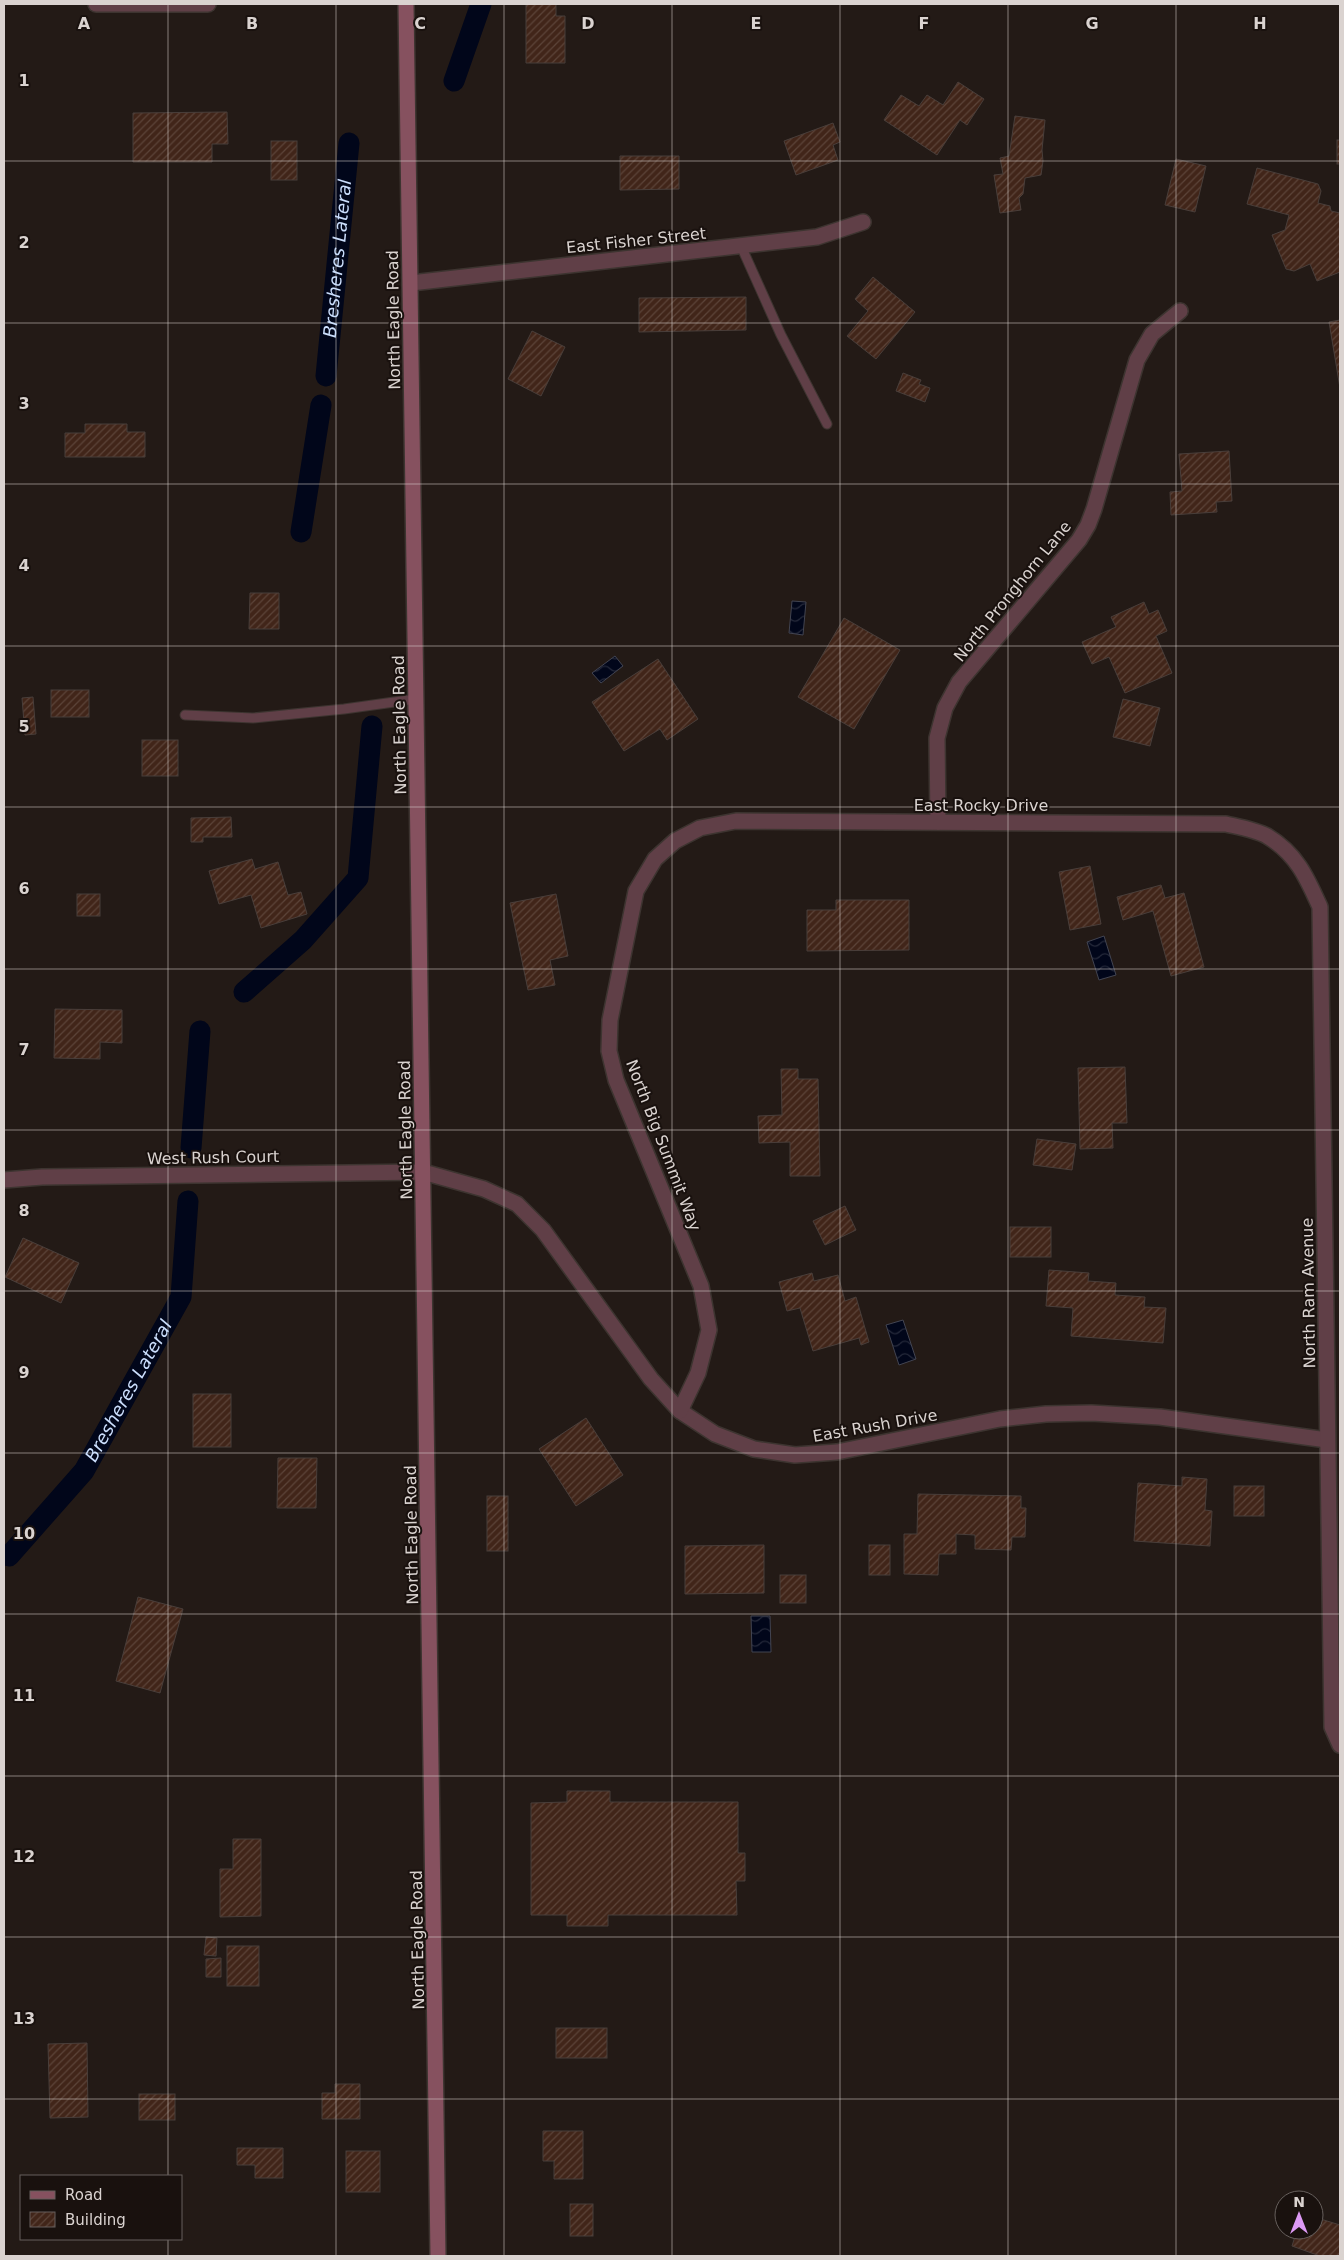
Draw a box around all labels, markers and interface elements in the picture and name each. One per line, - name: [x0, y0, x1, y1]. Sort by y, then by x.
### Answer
- text: A: [78, 14, 91, 33]
- text: B: [246, 14, 258, 33]
- text: C: [414, 14, 426, 33]
- text: D: [581, 14, 595, 33]
- text: E: [751, 14, 761, 33]
- text: F: [919, 14, 929, 33]
- text: G: [1085, 14, 1099, 33]
- text: H: [1253, 14, 1267, 33]
- text: 1: [18, 71, 30, 90]
- water label: Bresheres Lateral: [319, 178, 355, 339]
- street label: East Fisher Street: [565, 224, 707, 257]
- text: 2: [18, 233, 30, 252]
- street label: North Eagle Road: [383, 250, 404, 390]
- text: 3: [18, 394, 30, 413]
- street label: North Pronghorn Lane: [950, 517, 1075, 666]
- text: 4: [18, 556, 30, 575]
- street label: North Eagle Road: [389, 655, 410, 795]
- text: 5: [18, 717, 30, 736]
- street label: East Rocky Drive: [914, 796, 1048, 815]
- text: 6: [18, 879, 30, 898]
- text: 7: [18, 1040, 30, 1059]
- street label: North Big Summit Way: [622, 1057, 705, 1233]
- street label: North Eagle Road: [395, 1060, 416, 1200]
- street label: West Rush Court: [147, 1147, 279, 1168]
- text: 8: [18, 1201, 30, 1220]
- street label: North Ram Avenue: [1298, 1218, 1319, 1368]
- water label: Bresheres Lateral: [80, 1316, 176, 1465]
- text: 9: [18, 1363, 30, 1382]
- street label: East Rush Drive: [811, 1405, 939, 1446]
- street label: North Eagle Road: [401, 1465, 422, 1605]
- text: 10: [13, 1524, 35, 1543]
- text: 11: [13, 1686, 35, 1705]
- text: 12: [13, 1847, 35, 1866]
- street label: North Eagle Road: [407, 1870, 428, 2010]
- text: 13: [13, 2009, 35, 2028]
- legend: [20, 2175, 182, 2240]
- text: Road: [65, 2186, 103, 2204]
- north arrow: [1274, 2190, 1324, 2240]
- text: N: [1293, 2194, 1305, 2210]
- text: Building: [65, 2211, 126, 2229]

